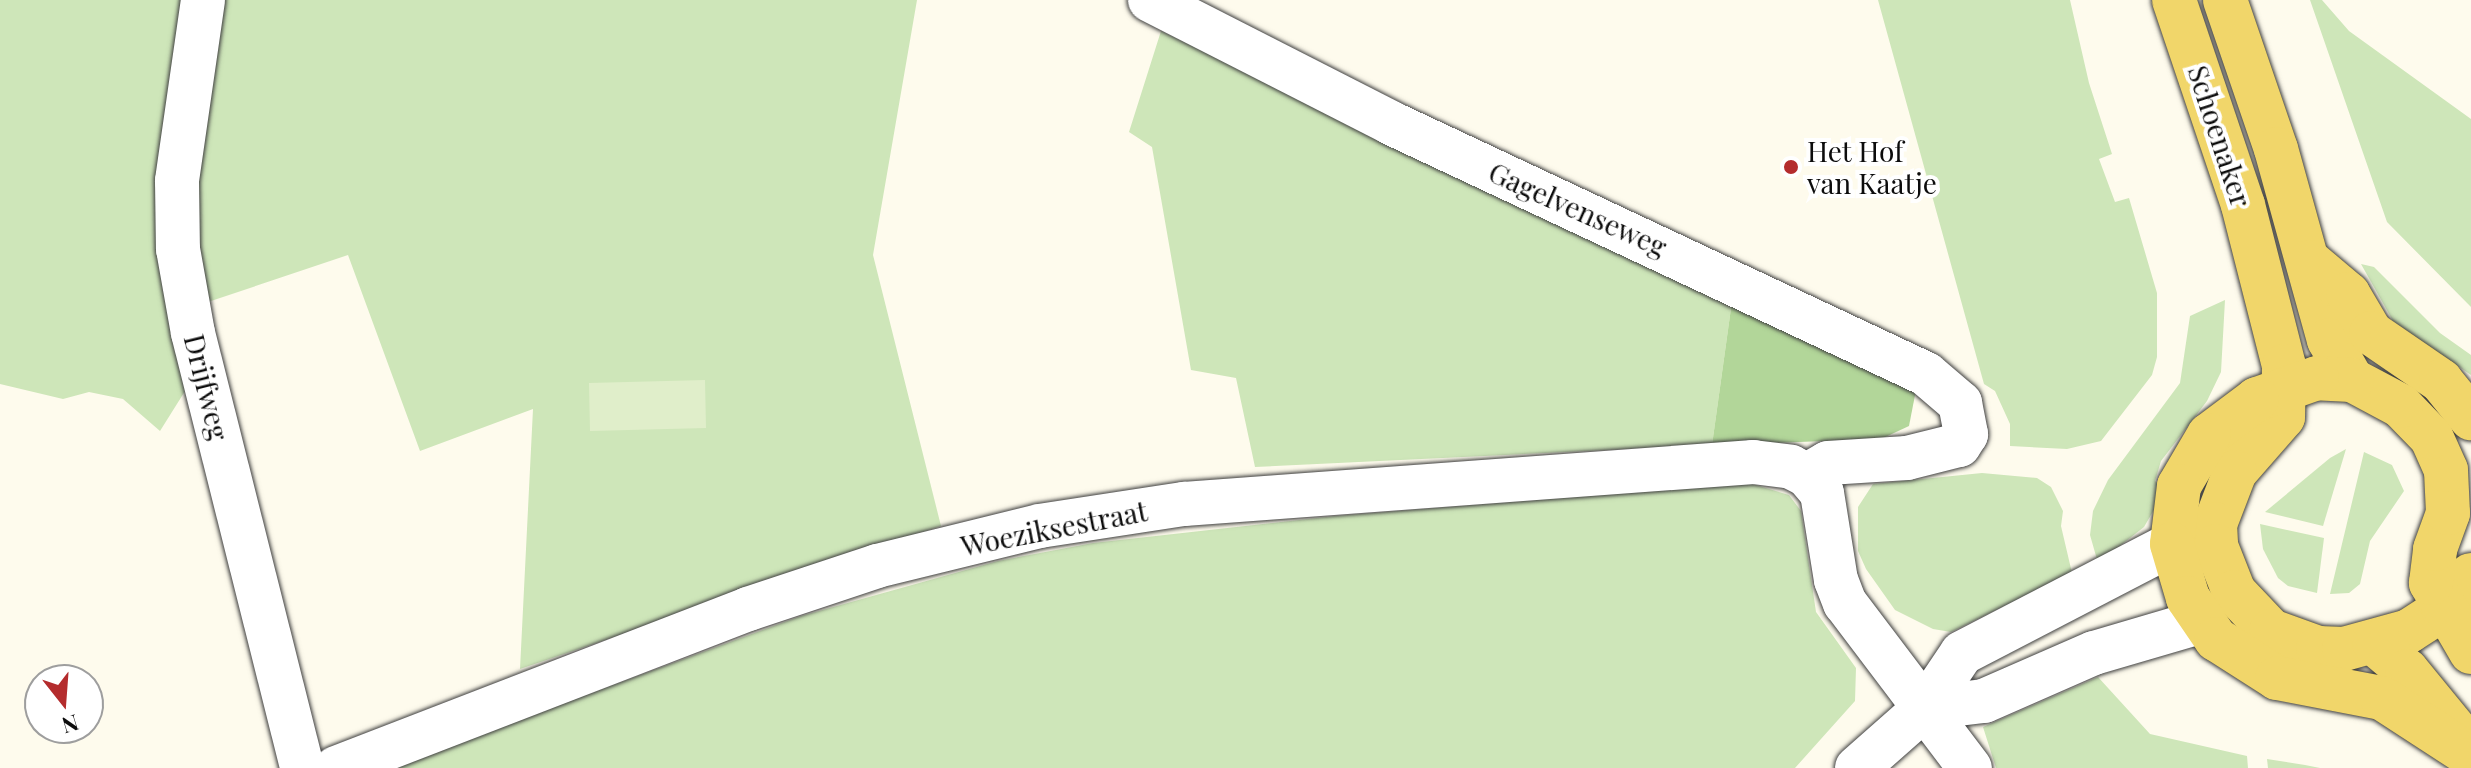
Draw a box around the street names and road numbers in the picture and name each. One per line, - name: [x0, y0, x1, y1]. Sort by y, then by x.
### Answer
- street label: Schoenaker: [2181, 61, 2259, 211]
- street label: Gagelvenseweg: [1484, 155, 1672, 263]
- street label: Drijfweg: [178, 331, 236, 443]
- street label: Woeziksestraat: [958, 493, 1150, 563]

